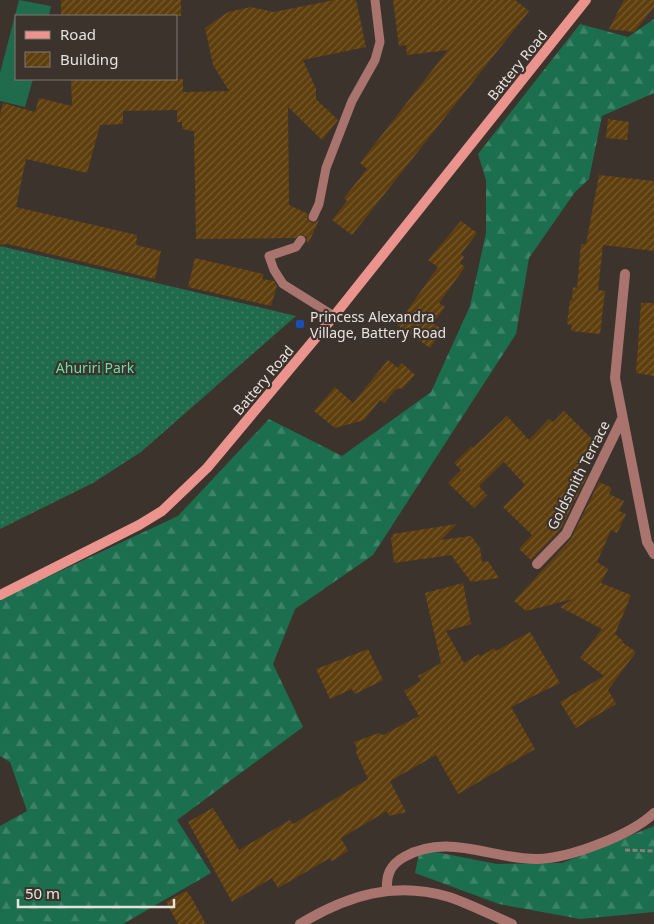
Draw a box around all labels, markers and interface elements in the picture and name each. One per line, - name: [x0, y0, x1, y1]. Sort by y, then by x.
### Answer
- legend: [15, 15, 178, 80]
- text: Road: [60, 24, 96, 44]
- street label: Battery Road: [483, 26, 551, 104]
- text: Building: [60, 49, 118, 69]
- place label: Princess Alexandra Village, Battery Road: [310, 307, 446, 342]
- marker: Princess Alexandra Village, Battery Road: [294, 318, 306, 330]
- street label: Battery Road: [228, 341, 298, 419]
- park label: Ahuriri Park: [56, 358, 135, 377]
- street label: Goldsmith Terrace: [542, 417, 614, 533]
- scale bar: [18, 876, 174, 908]
- text: 50 m: [25, 883, 60, 903]

